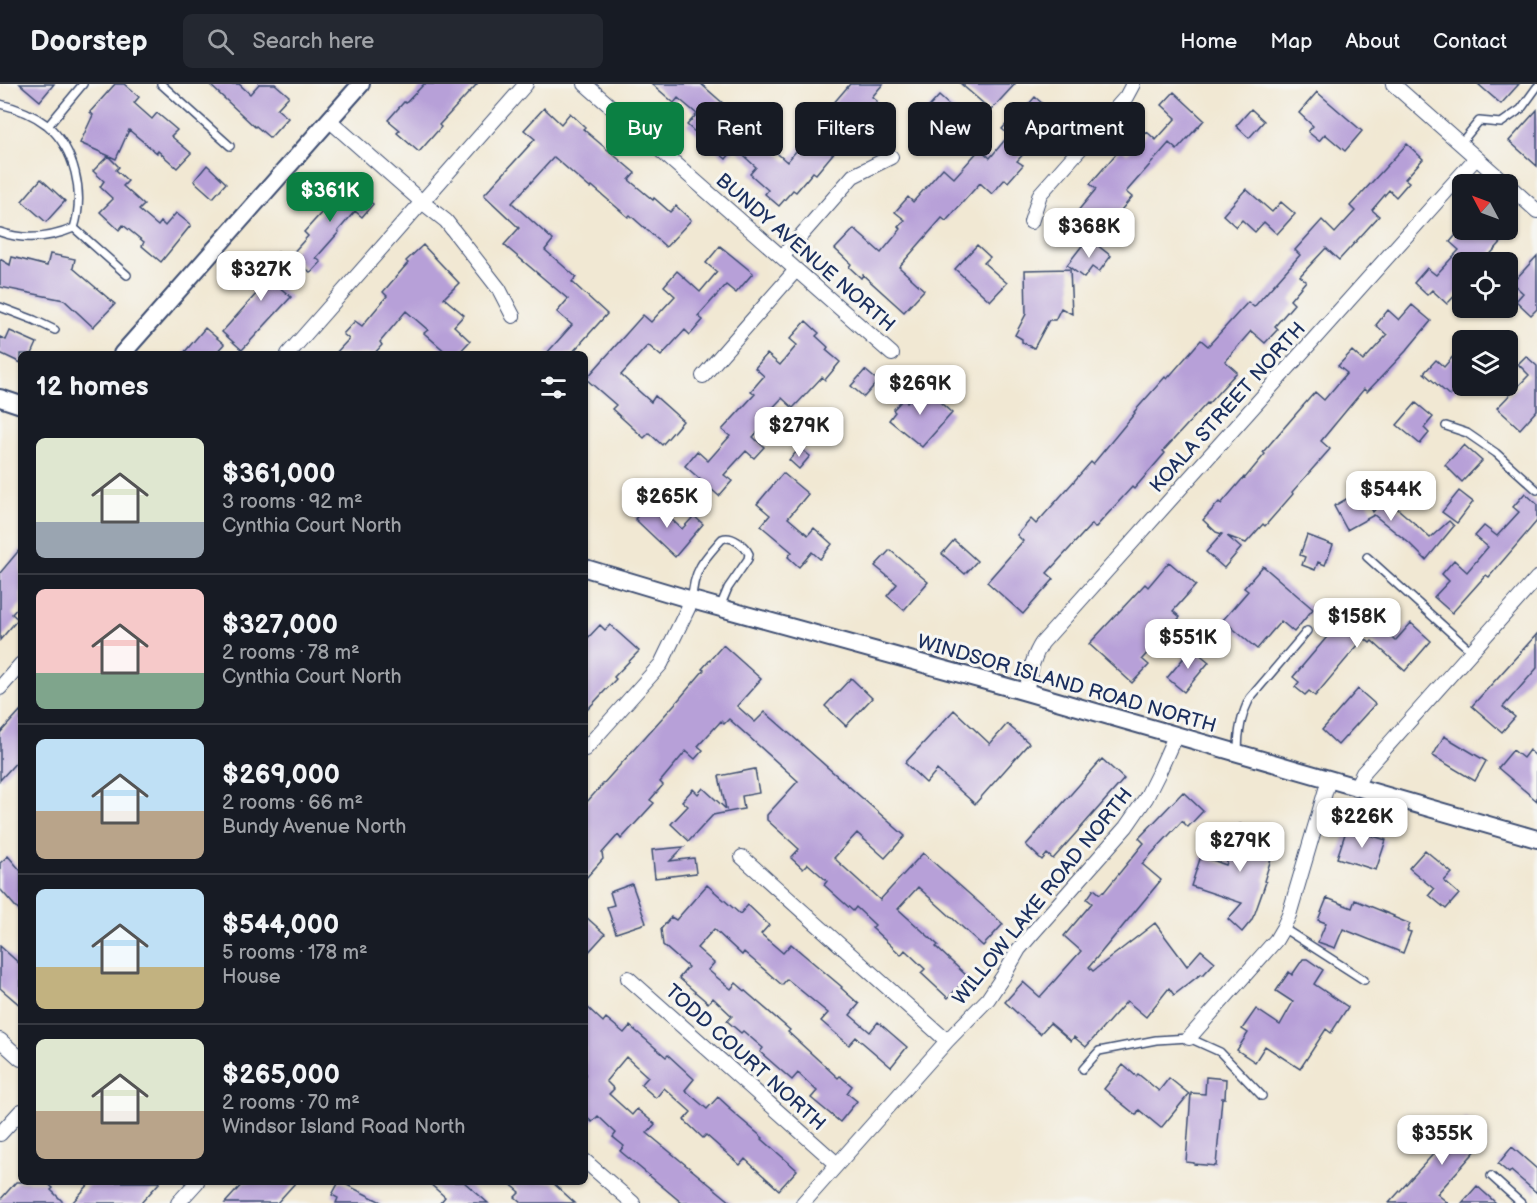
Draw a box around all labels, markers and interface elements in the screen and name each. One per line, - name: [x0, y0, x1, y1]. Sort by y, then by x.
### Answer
- search box: [183, 14, 603, 68]
- text: Doorstep: [30, 25, 147, 58]
- icon: search: [204, 25, 237, 58]
- text: Search here: [252, 28, 374, 55]
- text: Home: [1180, 29, 1237, 54]
- text: Map: [1270, 29, 1312, 54]
- text: About: [1345, 29, 1400, 54]
- text: Contact: [1433, 29, 1507, 54]
- chip: Buy: [606, 102, 684, 156]
- chip: Rent: [696, 102, 783, 156]
- chip: Filters: [795, 102, 896, 156]
- chip: New: [908, 102, 992, 156]
- chip: Apartment: [1004, 102, 1145, 156]
- street label: BUNDY AVENUE NORTH: [711, 168, 900, 337]
- pin: $361K: [288, 172, 372, 223]
- north arrow: [1452, 174, 1518, 240]
- map controls: [1452, 174, 1518, 396]
- text: $361K: [301, 179, 360, 203]
- pin: $368K: [1047, 208, 1131, 259]
- text: $368K: [1058, 215, 1120, 239]
- pin: $327K: [219, 251, 303, 302]
- button: locate: [1452, 252, 1518, 318]
- text: $327K: [231, 258, 291, 282]
- street label: KOALA STREET NORTH: [1145, 317, 1311, 498]
- button: layers: [1452, 330, 1518, 396]
- pin: $269K: [878, 365, 962, 416]
- icon: filters: [537, 371, 570, 404]
- text: 12 homes: [36, 372, 148, 403]
- text: $269K: [889, 372, 951, 396]
- pin: $279K: [757, 407, 841, 458]
- text: $279K: [769, 414, 830, 438]
- text: $361,000: [222, 459, 335, 490]
- icon: home: [84, 462, 156, 534]
- pin: $544K: [1349, 471, 1433, 522]
- pin: $265K: [625, 478, 709, 529]
- text: $544K: [1360, 478, 1422, 502]
- text: $265K: [636, 485, 698, 509]
- text: 3 rooms · 92 m²: [222, 490, 363, 514]
- text: Cynthia Court North: [222, 514, 402, 538]
- pin: $158K: [1315, 598, 1399, 649]
- text: $158K: [1328, 605, 1386, 629]
- text: $327,000: [222, 610, 338, 641]
- icon: home: [84, 613, 156, 685]
- pin: $551K: [1146, 619, 1230, 670]
- text: $551K: [1159, 626, 1217, 650]
- street label: WINDSOR ISLAND ROAD NORTH: [914, 630, 1219, 738]
- text: 2 rooms · 78 m²: [222, 641, 360, 665]
- text: Cynthia Court North: [222, 665, 402, 689]
- text: $269,000: [222, 760, 340, 791]
- icon: home: [84, 763, 156, 835]
- street label: WILLOW LAKE ROAD NORTH: [948, 783, 1138, 1010]
- text: 2 rooms · 66 m²: [222, 791, 363, 815]
- pin: $226K: [1320, 798, 1404, 849]
- text: $226K: [1331, 805, 1393, 829]
- text: Bundy Avenue North: [222, 815, 406, 839]
- pin: $279K: [1198, 822, 1282, 873]
- text: $279K: [1210, 829, 1271, 853]
- text: $544,000: [222, 910, 339, 941]
- icon: home: [84, 913, 156, 985]
- text: 5 rooms · 178 m²: [222, 941, 368, 965]
- text: House: [222, 965, 281, 989]
- street label: TODD COURT NORTH: [660, 979, 830, 1136]
- text: $265,000: [222, 1060, 340, 1091]
- icon: home: [84, 1063, 156, 1135]
- text: 2 rooms · 70 m²: [222, 1091, 360, 1115]
- text: Windsor Island Road North: [222, 1115, 465, 1139]
- pin: $355K: [1400, 1115, 1484, 1166]
- text: $355K: [1411, 1122, 1473, 1146]

